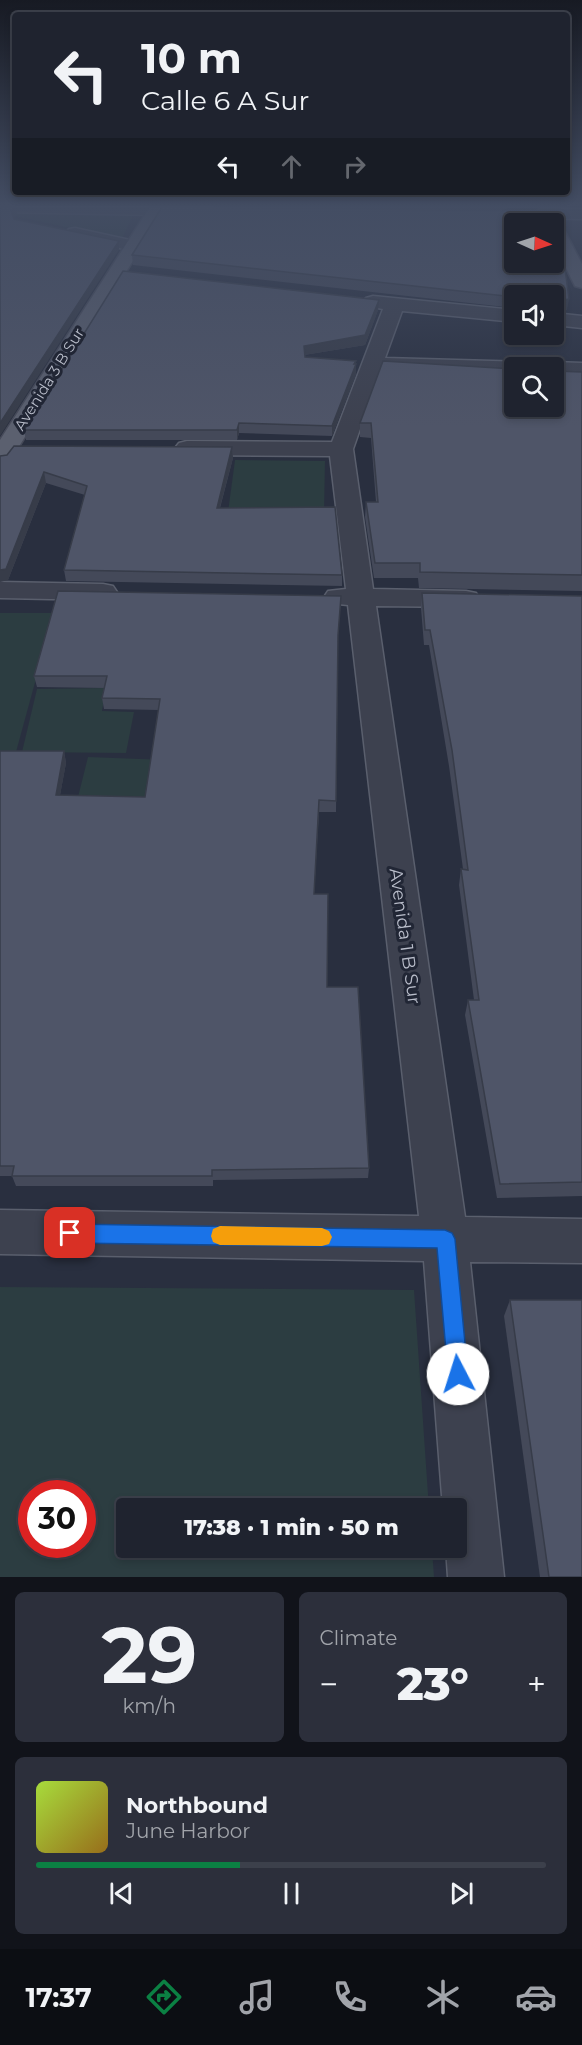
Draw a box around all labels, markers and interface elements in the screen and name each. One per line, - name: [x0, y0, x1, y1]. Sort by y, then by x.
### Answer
- text: 10 m: [141, 32, 242, 84]
- icon: left: [42, 36, 120, 114]
- text: Calle 6 A Sur: [141, 84, 309, 117]
- icon: left: [212, 150, 245, 183]
- icon: ahead: [275, 150, 308, 183]
- icon: right: [338, 150, 371, 183]
- north arrow: [504, 213, 564, 273]
- map controls: [504, 213, 564, 417]
- button: sound: [504, 285, 564, 345]
- street label: Avenida 3 B Sur: [10, 324, 88, 434]
- button: search: [504, 357, 564, 417]
- street label: Avenida 1 B Sur: [385, 867, 425, 1005]
- pin: [44, 1207, 95, 1258]
- icon: arrive: [53, 1216, 86, 1249]
- position arrow: [426, 1342, 490, 1406]
- speed limit sign: 30: [18, 1480, 96, 1558]
- text: 17:38 · 1 min · 50 m: [184, 1514, 399, 1541]
- text: 29: [101, 1607, 197, 1703]
- text: Climate: [320, 1626, 397, 1650]
- text: 23°: [397, 1656, 469, 1711]
- text: −: [320, 1664, 338, 1704]
- text: +: [527, 1664, 546, 1704]
- text: km/h: [123, 1694, 176, 1718]
- text: Northbound: [126, 1792, 268, 1819]
- text: June Harbor: [126, 1819, 250, 1843]
- icon: previous: [105, 1877, 138, 1910]
- icon: pause: [275, 1877, 308, 1910]
- icon: next: [445, 1877, 478, 1910]
- icon: directions: [143, 1976, 185, 2018]
- icon: music: [236, 1976, 278, 2018]
- icon: phone: [329, 1976, 371, 2018]
- icon: climate: [422, 1976, 464, 2018]
- icon: car: [515, 1976, 557, 2018]
- text: 17:37: [25, 1981, 92, 2014]

